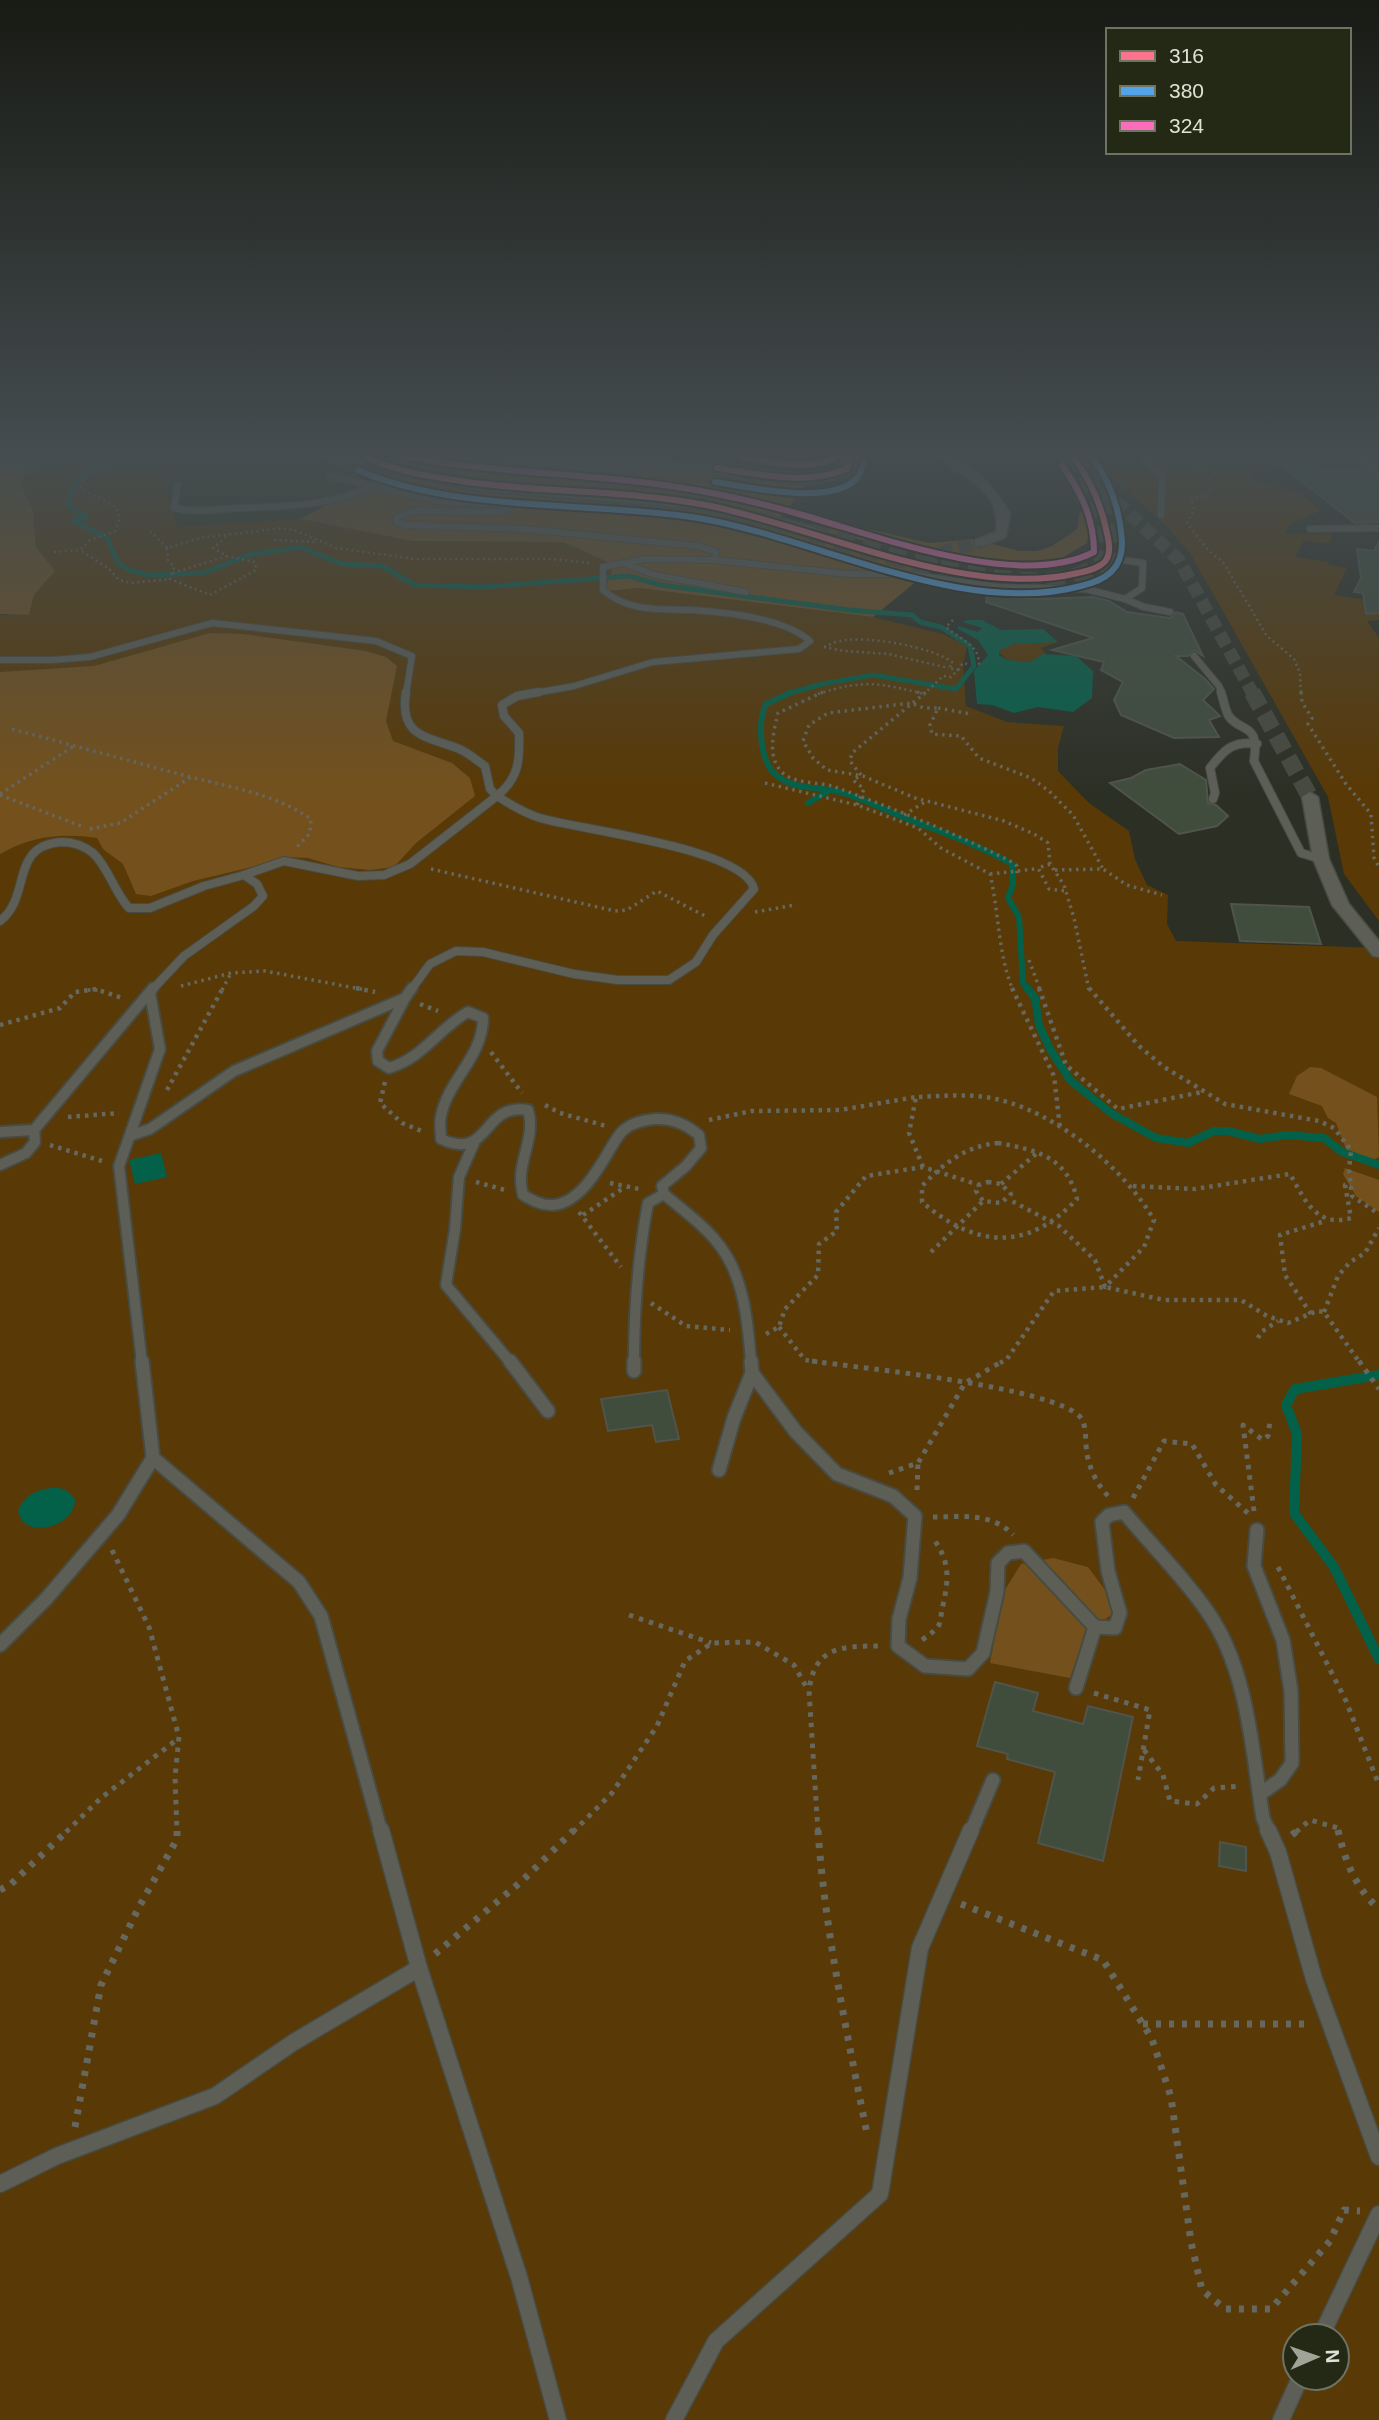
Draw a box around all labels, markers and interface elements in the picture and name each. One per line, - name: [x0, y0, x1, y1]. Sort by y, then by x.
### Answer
- legend: [1106, 28, 1351, 154]
- text: 316: [1169, 44, 1204, 67]
- text: 380: [1169, 79, 1204, 102]
- text: 324: [1169, 114, 1204, 137]
- north arrow: [1281, 2322, 1351, 2392]
- text: N: [1322, 2349, 1343, 2364]

